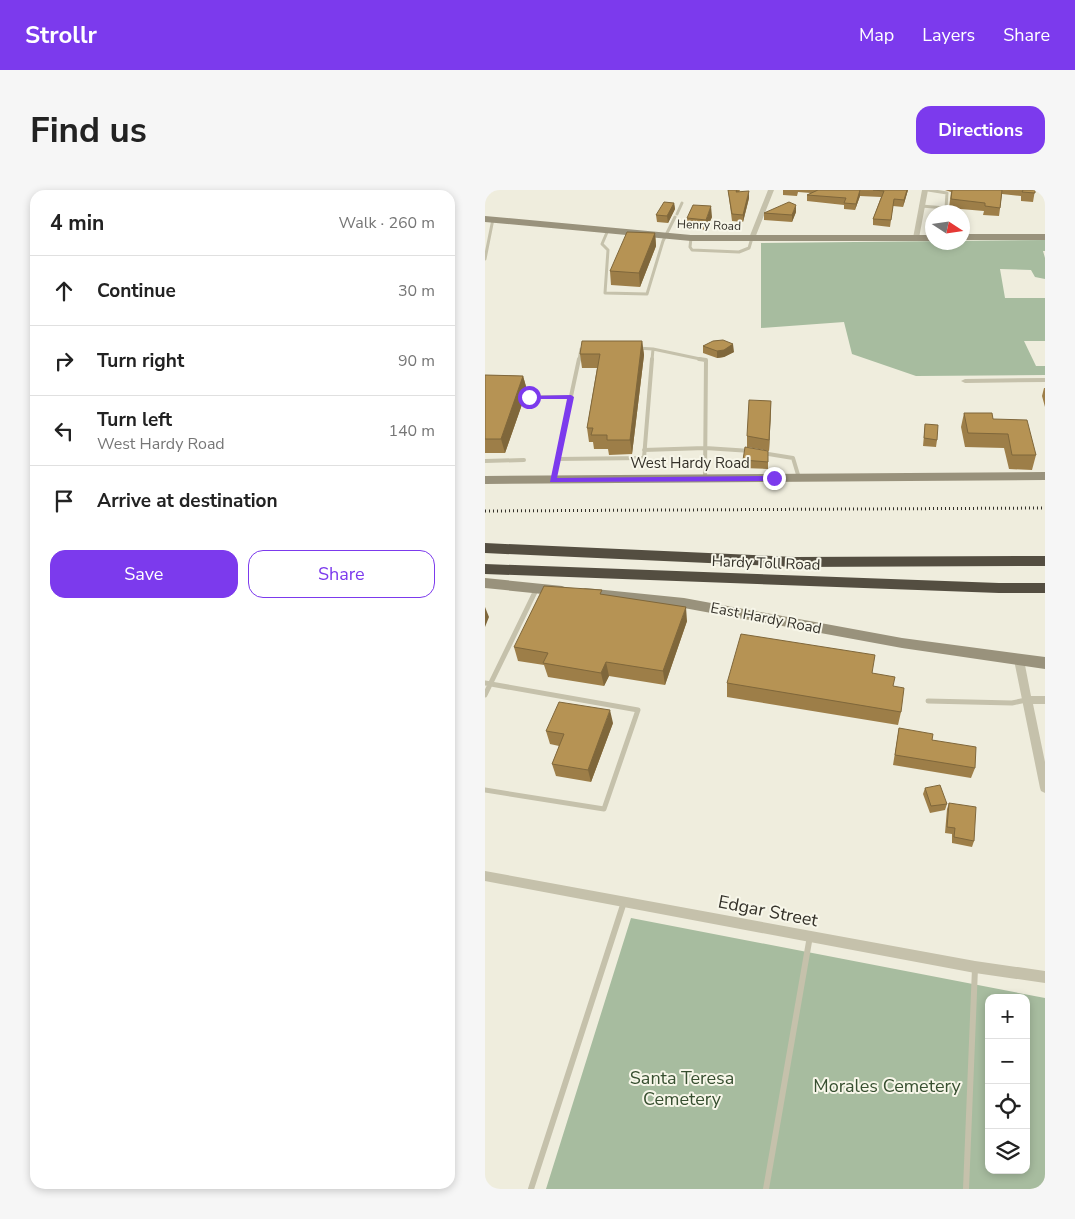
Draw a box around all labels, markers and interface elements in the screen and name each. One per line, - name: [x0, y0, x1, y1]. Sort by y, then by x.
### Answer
- text: Strollr: [25, 19, 97, 51]
- text: Map: [859, 23, 894, 47]
- text: Layers: [922, 23, 975, 47]
- text: Share: [1003, 23, 1050, 47]
- button: Directions: [916, 106, 1045, 154]
- text: Find us: [30, 107, 147, 154]
- north arrow: [925, 205, 970, 250]
- text: 4 min: [50, 209, 104, 237]
- text: Walk · 260 m: [339, 212, 435, 234]
- street label: Henry Road: [677, 216, 741, 234]
- icon: ahead: [50, 277, 78, 305]
- text: Continue: [97, 278, 176, 304]
- text: 30 m: [398, 280, 435, 302]
- icon: right: [50, 347, 78, 375]
- text: Turn right: [97, 348, 184, 374]
- text: 90 m: [398, 350, 435, 372]
- route start: [518, 386, 541, 409]
- text: Turn left: [97, 407, 172, 433]
- icon: left: [50, 417, 78, 445]
- text: 140 m: [388, 420, 435, 442]
- text: West Hardy Road: [97, 433, 225, 455]
- street label: West Hardy Road: [630, 453, 750, 473]
- route end: [763, 467, 786, 490]
- icon: arrive: [50, 487, 78, 515]
- text: Arrive at destination: [97, 488, 278, 514]
- button: Save: [50, 550, 238, 598]
- button: Share: [248, 550, 435, 598]
- street label: Hardy Toll Road: [711, 551, 821, 575]
- street label: East Hardy Road: [709, 597, 823, 639]
- street label: Edgar Street: [716, 890, 821, 933]
- map controls: [985, 994, 1030, 1174]
- button: +: [985, 994, 1030, 1039]
- button: −: [985, 1039, 1030, 1084]
- park label: Santa Teresa Cemetery: [630, 1066, 734, 1111]
- park label: Morales Cemetery: [813, 1074, 961, 1098]
- button: locate: [985, 1084, 1030, 1129]
- button: layers: [985, 1129, 1030, 1174]

